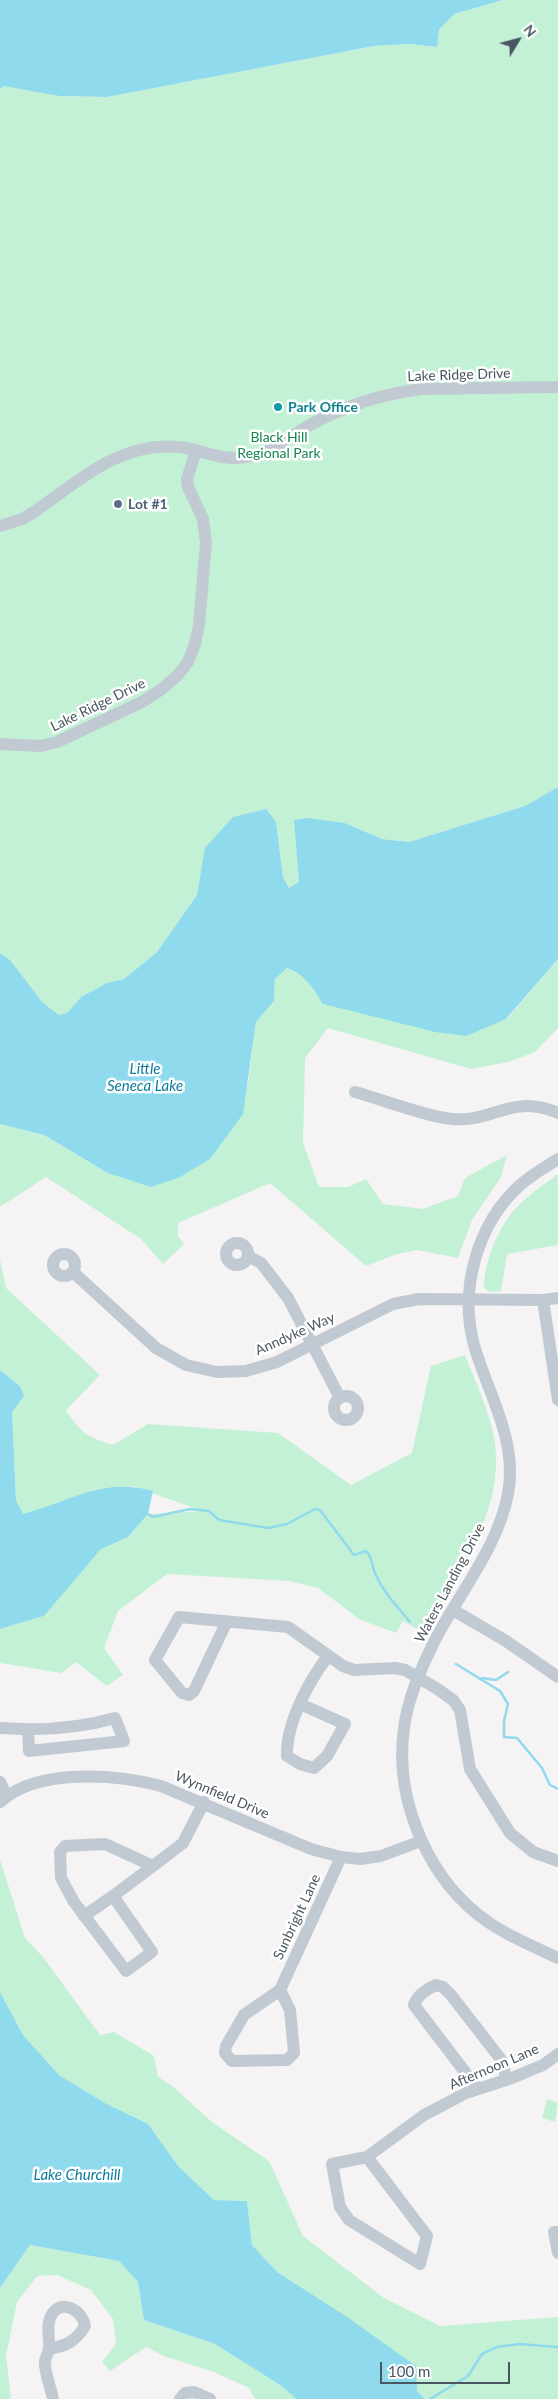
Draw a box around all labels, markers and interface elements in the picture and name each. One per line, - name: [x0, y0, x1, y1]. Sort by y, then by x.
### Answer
- north arrow: [493, 15, 543, 65]
- text: N: [520, 21, 540, 40]
- street label: Lake Ridge Drive: [407, 365, 511, 385]
- place label: Park Office: [288, 399, 358, 415]
- marker: Park Office: [272, 401, 284, 413]
- park label: Black Hill Regional Park: [237, 429, 321, 462]
- place label: Lot #1: [128, 496, 168, 512]
- marker: Lot #1: [112, 498, 124, 510]
- street label: Lake Ridge Drive: [48, 675, 148, 735]
- water label: Little Seneca Lake: [107, 1060, 183, 1095]
- street label: Anndyke Way: [253, 1309, 337, 1359]
- street label: Waters Landing Drive: [411, 1520, 489, 1646]
- street label: Wynnfield Drive: [172, 1768, 272, 1822]
- street label: Sunbright Lane: [270, 1872, 324, 1962]
- street label: Afternoon Lane: [447, 2041, 541, 2093]
- water label: Lake Churchill: [34, 2166, 120, 2184]
- scale bar: [383, 2352, 513, 2384]
- text: 100 m: [388, 2362, 430, 2380]

